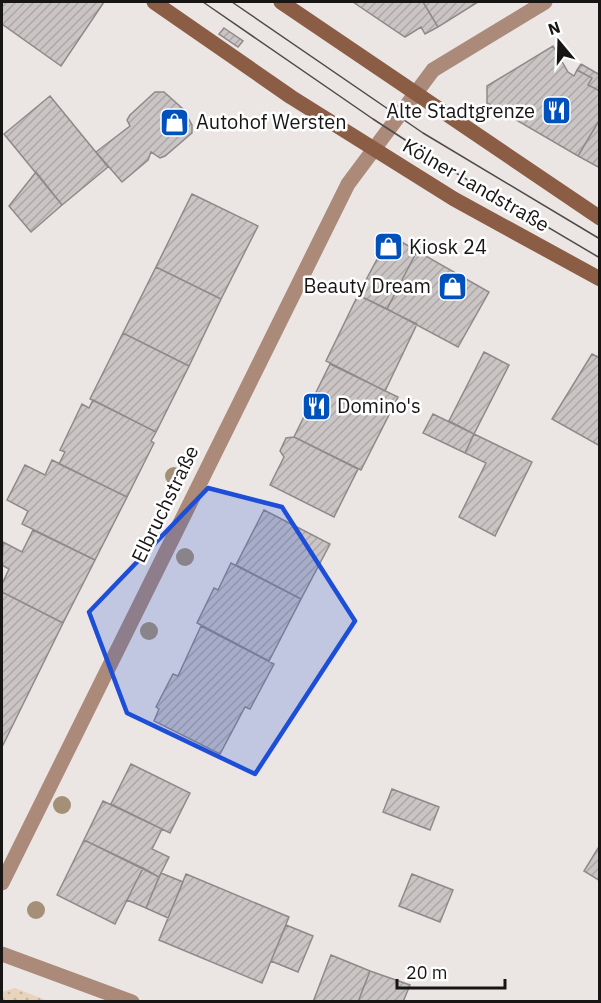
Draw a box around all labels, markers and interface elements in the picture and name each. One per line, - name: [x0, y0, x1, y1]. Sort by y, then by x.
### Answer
- north arrow: [529, 12, 589, 72]
- text: N: [545, 16, 563, 39]
- restaurant icon: Alte Stadtgrenze: [540, 95, 572, 127]
- place label: Alte Stadtgrenze: [386, 97, 535, 124]
- shop icon: Autohof Wersten: [159, 106, 191, 138]
- place label: Autohof Wersten: [196, 108, 347, 135]
- street label: Kölner Landstraße: [398, 132, 555, 238]
- shop icon: Kiosk 24: [372, 231, 404, 263]
- place label: Kiosk 24: [409, 233, 487, 260]
- shop icon: Beauty Dream: [436, 270, 468, 302]
- place label: Beauty Dream: [303, 272, 431, 299]
- restaurant icon: Domino's: [300, 390, 332, 422]
- place label: Domino's: [337, 392, 421, 419]
- street label: Elbruchstraße: [125, 441, 205, 567]
- scale bar: [397, 952, 505, 990]
- text: 20 m: [406, 961, 448, 984]

